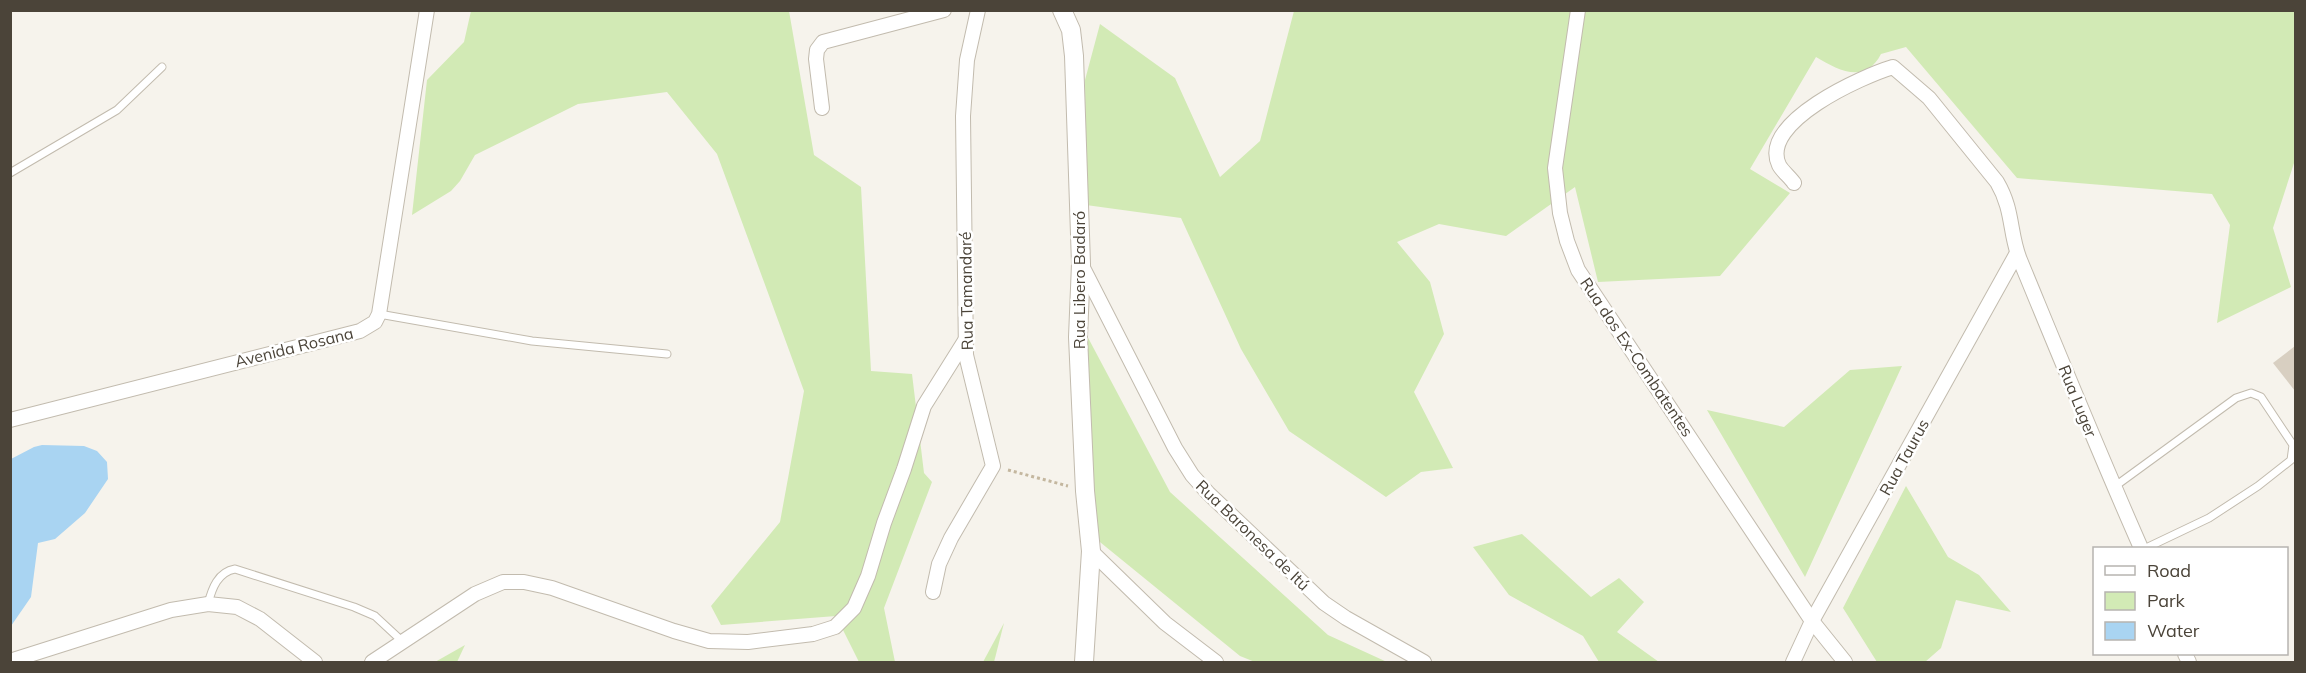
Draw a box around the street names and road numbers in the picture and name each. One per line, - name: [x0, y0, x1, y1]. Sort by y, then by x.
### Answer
- street label: Rua Libero Badaró: [1069, 211, 1089, 349]
- street label: Rua Tamandaré: [955, 231, 977, 351]
- street label: Rua dos Ex-Combatentes: [1576, 274, 1698, 440]
- street label: Avenida Rosana: [233, 323, 355, 371]
- street label: Rua Luger: [2054, 362, 2102, 440]
- street label: Rua Taurus: [1875, 415, 1933, 499]
- street label: Rua Baronesa de Itú: [1192, 475, 1314, 595]

